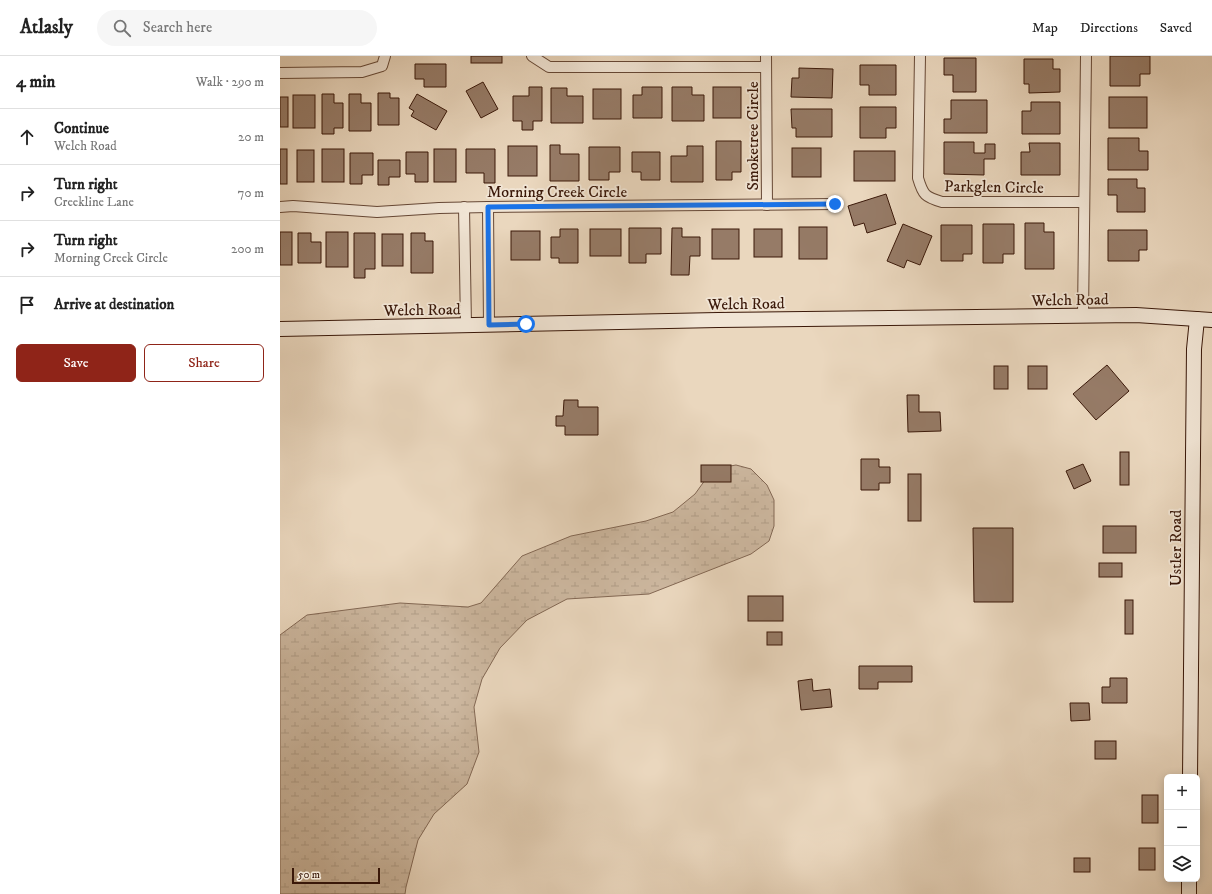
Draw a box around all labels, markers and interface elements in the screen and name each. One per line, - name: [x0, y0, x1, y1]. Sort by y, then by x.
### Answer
- search box: [97, 10, 377, 46]
- text: Atlasly: [20, 16, 73, 39]
- icon: search: [111, 17, 133, 39]
- text: Search here: [143, 18, 212, 37]
- text: Map: [1032, 19, 1058, 37]
- text: Directions: [1080, 19, 1138, 37]
- text: Saved: [1160, 19, 1192, 37]
- text: 4 min: [16, 71, 55, 93]
- text: Walk · 290 m: [196, 74, 264, 90]
- street label: Smoketree Circle: [743, 81, 763, 191]
- text: Continue: [54, 119, 109, 138]
- icon: ahead: [16, 126, 38, 148]
- text: 20 m: [238, 129, 264, 145]
- text: Welch Road: [54, 138, 117, 154]
- text: Turn right: [54, 175, 117, 194]
- street label: Parkglen Circle: [944, 176, 1044, 198]
- icon: right: [16, 182, 38, 204]
- street label: Morning Creek Circle: [487, 182, 627, 202]
- text: 70 m: [238, 185, 264, 201]
- text: Creekline Lane: [54, 194, 134, 210]
- route end: [826, 195, 844, 213]
- text: Turn right: [54, 231, 117, 250]
- icon: right: [16, 238, 38, 260]
- text: 200 m: [231, 241, 264, 257]
- text: Morning Creek Circle: [54, 250, 168, 266]
- street label: Welch Road: [1030, 289, 1109, 311]
- street label: Welch Road: [706, 293, 785, 315]
- icon: arrive: [16, 294, 38, 316]
- text: Arrive at destination: [54, 295, 174, 314]
- street label: Welch Road: [382, 299, 461, 321]
- route start: [517, 315, 535, 333]
- button: Save: [16, 344, 136, 382]
- button: Share: [144, 344, 264, 382]
- street label: Ustler Road: [1166, 510, 1186, 586]
- map controls: [1164, 774, 1200, 882]
- button: +: [1164, 774, 1200, 810]
- button: −: [1164, 810, 1200, 846]
- button: layers: [1164, 846, 1200, 882]
- scale bar: [292, 866, 380, 885]
- text: 50 m: [298, 868, 320, 882]

